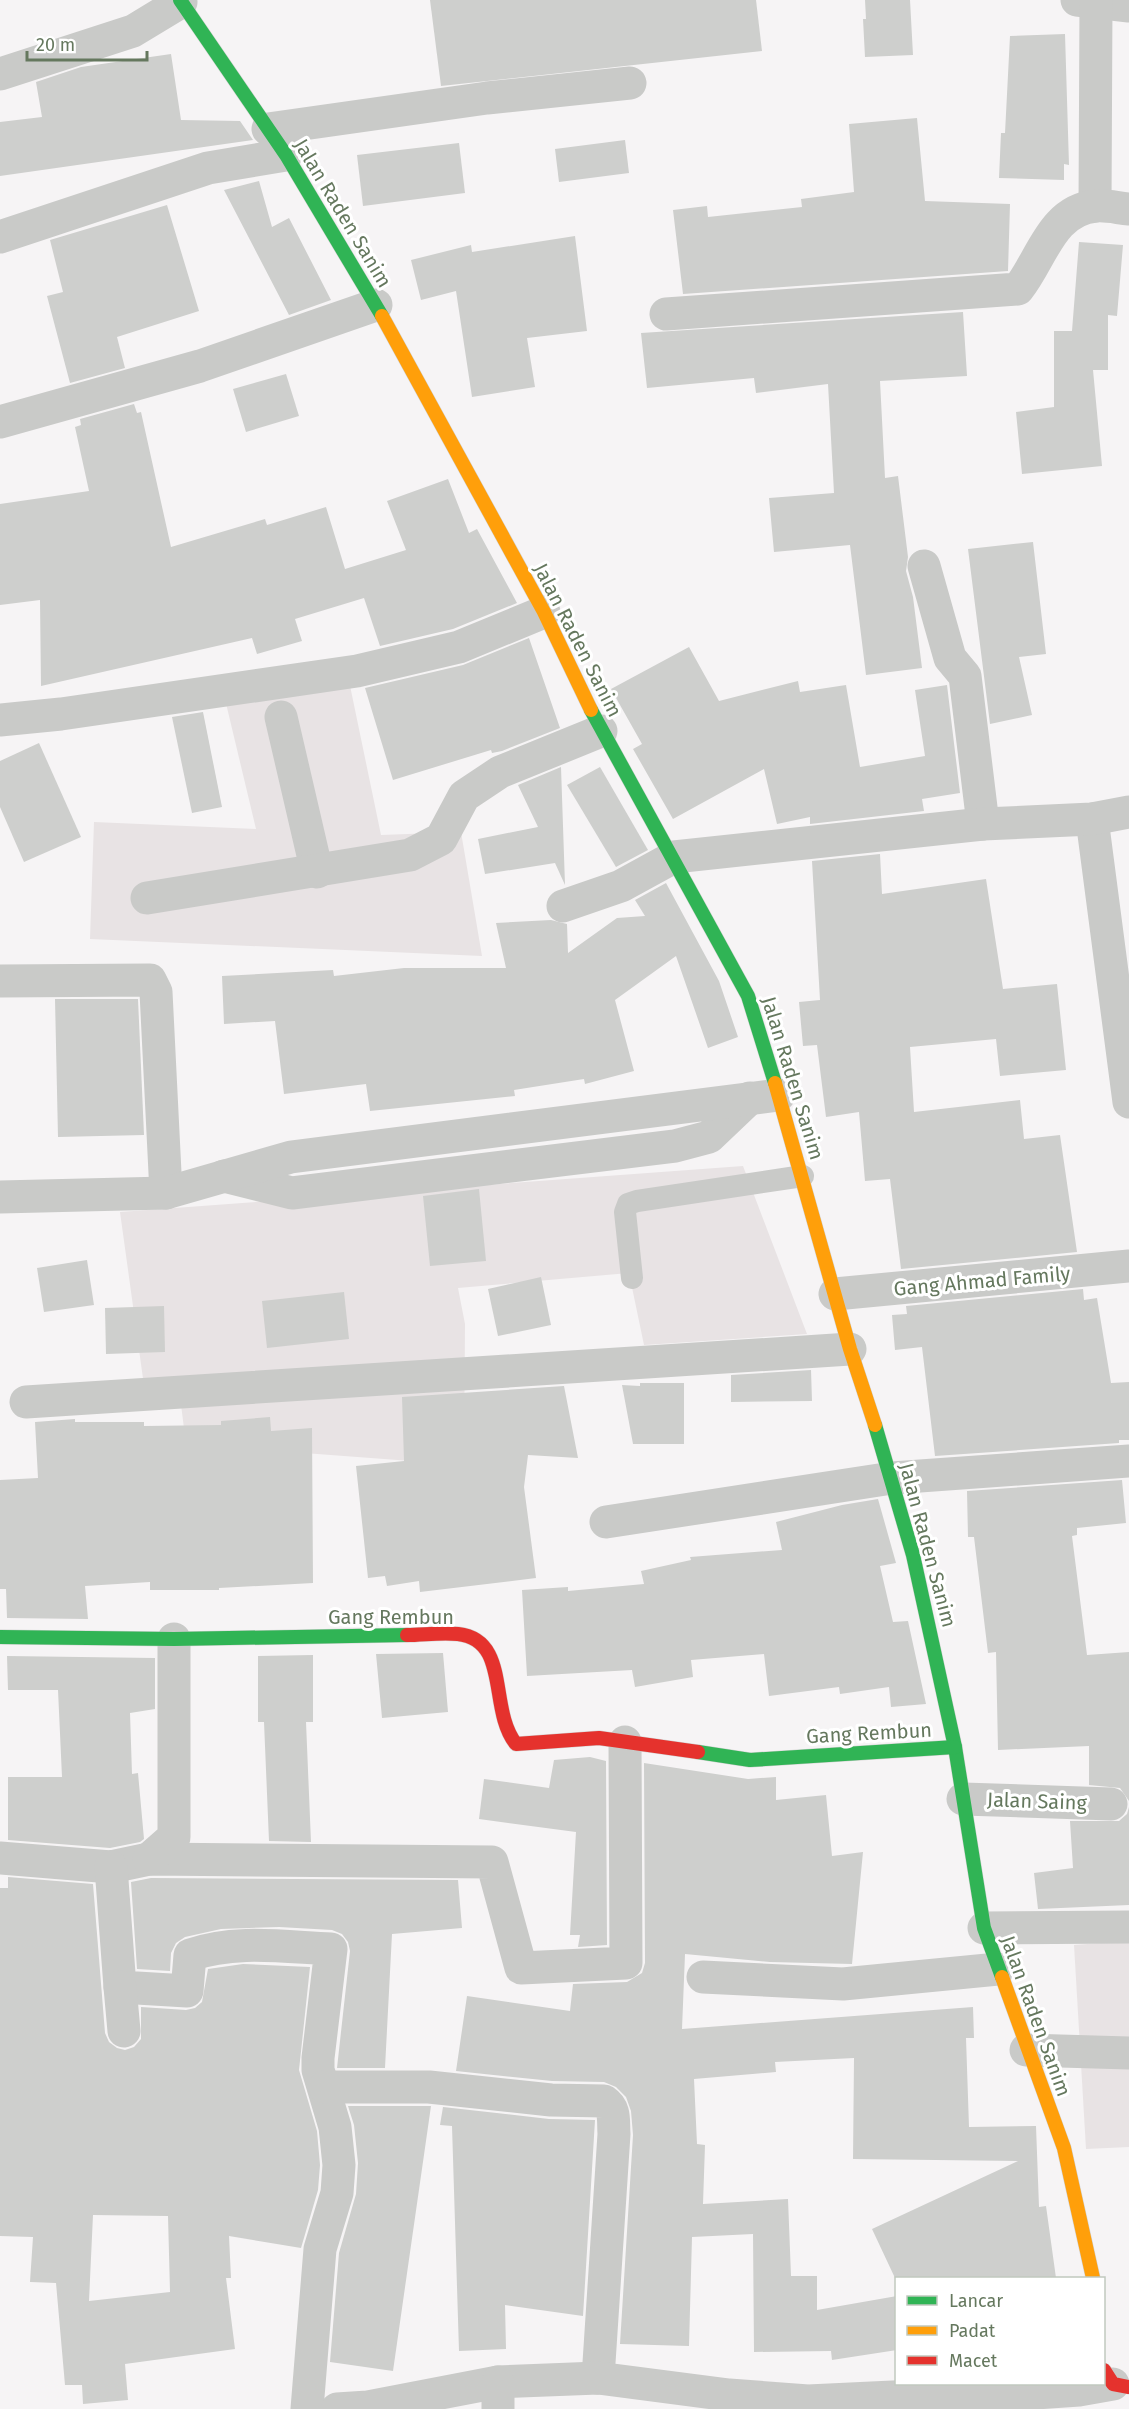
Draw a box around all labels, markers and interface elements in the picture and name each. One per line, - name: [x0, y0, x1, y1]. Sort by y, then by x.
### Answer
- scale bar: [27, 24, 147, 62]
- text: 20 m: [36, 34, 75, 56]
- street label: Jalan Raden Sanim: [289, 134, 397, 292]
- street label: Jalan Raden Sanim: [529, 559, 627, 721]
- street label: Jalan Raden Sanim: [757, 993, 829, 1163]
- street label: Gang Ahmad Family: [893, 1261, 1071, 1301]
- street label: Jalan Raden Sanim: [894, 1460, 962, 1630]
- street label: Gang Rembun: [328, 1605, 454, 1629]
- street label: Gang Rembun: [805, 1718, 933, 1748]
- street label: Jalan Saing: [987, 1787, 1088, 1815]
- street label: Jalan Raden Sanim: [996, 1932, 1076, 2100]
- legend: [895, 2277, 1105, 2385]
- text: Lancar: [949, 2290, 1003, 2312]
- text: Padat: [949, 2320, 996, 2342]
- text: Macet: [949, 2350, 998, 2372]

